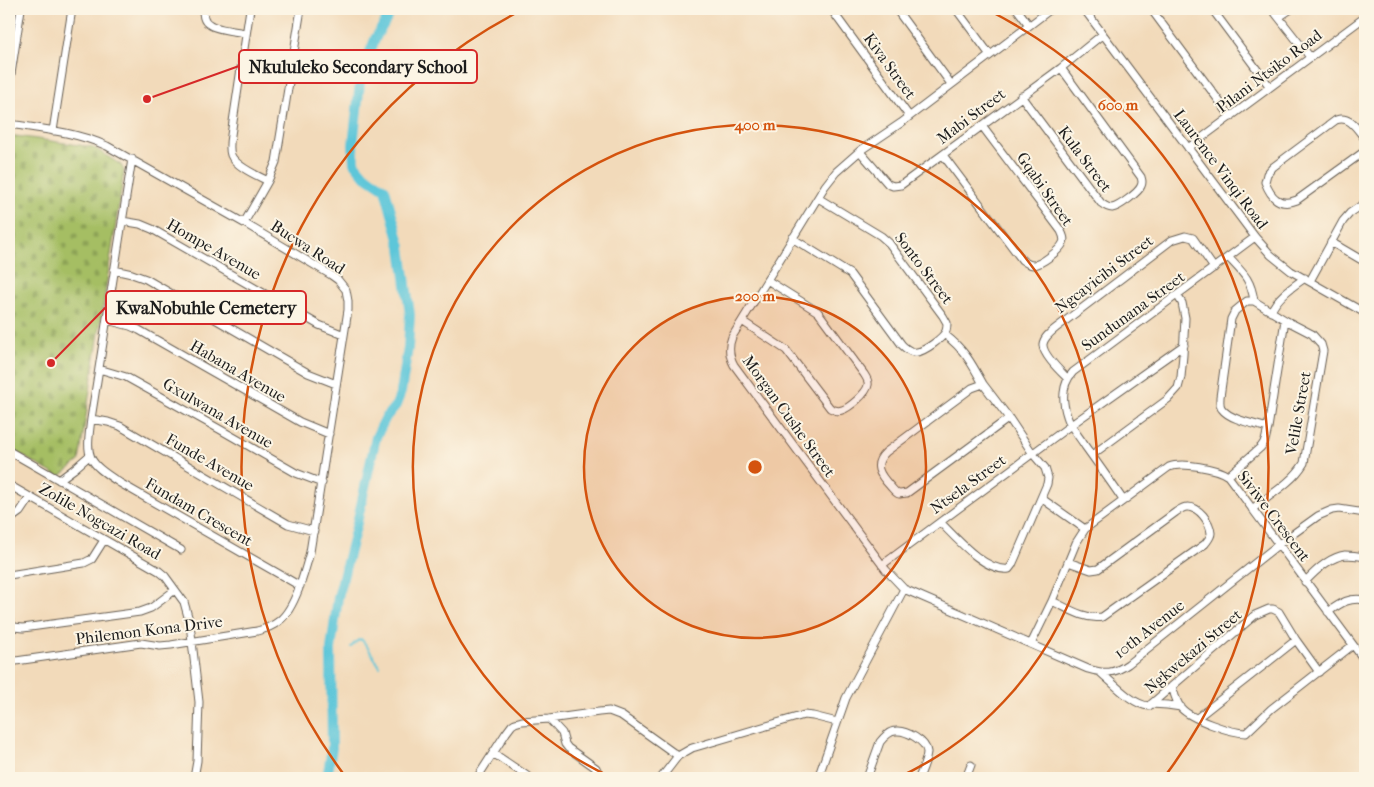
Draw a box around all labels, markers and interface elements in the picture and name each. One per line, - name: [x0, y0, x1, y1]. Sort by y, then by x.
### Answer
- street label: Pilani Ntsiko Road: [1213, 25, 1326, 117]
- street label: Kiva Street: [860, 29, 920, 103]
- callout: Nkululeko Secondary School: [239, 50, 477, 83]
- text: Nkululeko Secondary School: [249, 57, 468, 78]
- street label: Mabi Street: [933, 84, 1009, 148]
- text: 600 m: [1098, 96, 1139, 114]
- street label: Laurence Vinqi Road: [1170, 106, 1272, 233]
- text: 400 m: [733, 116, 776, 134]
- street label: Kula Street: [1054, 122, 1116, 196]
- street label: Gqabi Street: [1013, 148, 1078, 230]
- street label: Hompe Avenue: [164, 214, 264, 284]
- street label: Bucwa Road: [267, 216, 349, 278]
- street label: Sonto Street: [891, 228, 957, 308]
- street label: Ngcayicibi Street: [1051, 231, 1157, 317]
- street label: Sundunana Street: [1078, 267, 1189, 355]
- text: 200 m: [735, 287, 775, 305]
- callout: KwaNobuhle Cemetery: [106, 291, 306, 324]
- text: KwaNobuhle Cemetery: [116, 298, 298, 319]
- street label: Habana Avenue: [187, 336, 289, 406]
- street label: Morgan Cushe Street: [738, 351, 840, 481]
- street label: Velile Street: [1281, 370, 1315, 457]
- street label: Gxulwana Avenue: [160, 374, 276, 452]
- street label: Funde Avenue: [163, 429, 257, 495]
- street label: Ntsela Street: [927, 450, 1010, 518]
- centre of rings: [746, 458, 764, 476]
- street label: Siviwe Crescent: [1234, 467, 1315, 566]
- street label: Fundam Crescent: [142, 474, 256, 551]
- street label: Zolile Nogcazi Road: [36, 478, 165, 564]
- street label: 10th Avenue: [1110, 596, 1188, 662]
- street label: Ngkwekazi Street: [1140, 605, 1246, 697]
- street label: Philemon Kona Drive: [74, 612, 224, 648]

